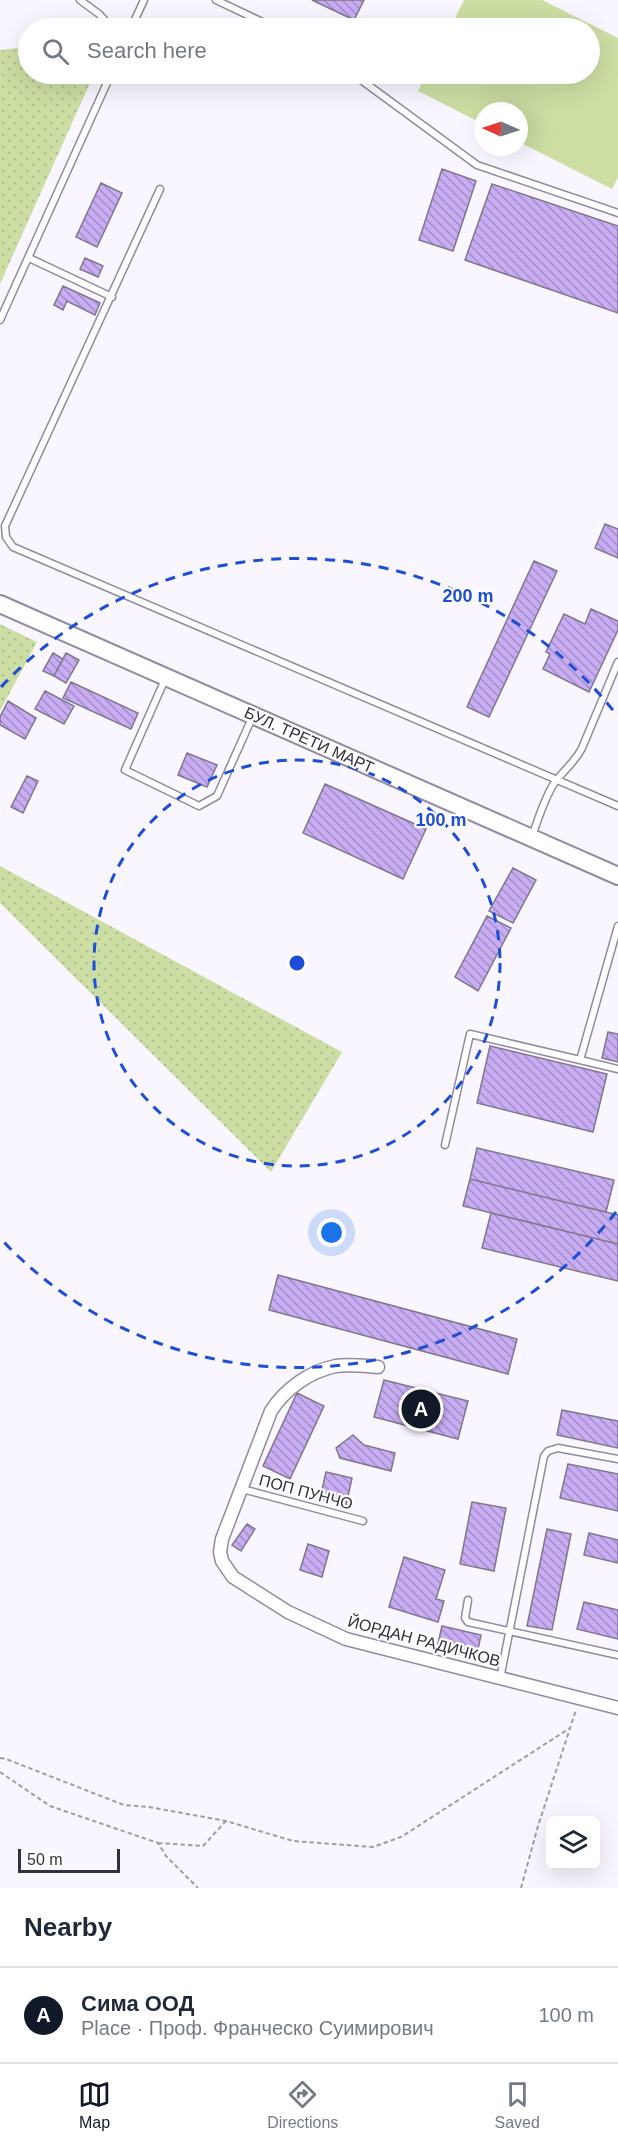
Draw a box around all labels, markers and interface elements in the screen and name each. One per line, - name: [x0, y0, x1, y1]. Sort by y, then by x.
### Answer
- search box: [18, 18, 600, 84]
- icon: search: [39, 35, 72, 68]
- text: Search here: [87, 38, 207, 63]
- north arrow: [474, 102, 528, 156]
- text: 200 m: [442, 586, 494, 606]
- street label: БУЛ. ТРЕТИ МАРТ: [242, 704, 376, 776]
- text: 100 m: [415, 810, 467, 830]
- centre of rings: [287, 953, 307, 973]
- your location: [317, 1218, 346, 1247]
- pin: A: [402, 1386, 440, 1432]
- street label: ПОП ПУНЧО: [257, 1471, 355, 1513]
- street label: ЙОРДАН РАДИЧКОВ: [346, 1611, 502, 1670]
- map controls: [546, 1816, 600, 1870]
- button: layers: [546, 1816, 600, 1870]
- scale bar: [18, 1846, 120, 1874]
- text: 50 m: [27, 1851, 63, 1868]
- text: Nearby: [24, 1912, 112, 1942]
- text: Сима ООД: [81, 1991, 194, 2016]
- text: A: [36, 2004, 51, 2026]
- text: 100 m: [538, 2004, 594, 2026]
- text: Place · Проф. Франческо Суимирович: [81, 2017, 434, 2039]
- tab: Map: [78, 2078, 111, 2132]
- tab: Directions: [267, 2078, 338, 2132]
- tab: Saved: [495, 2078, 540, 2132]

